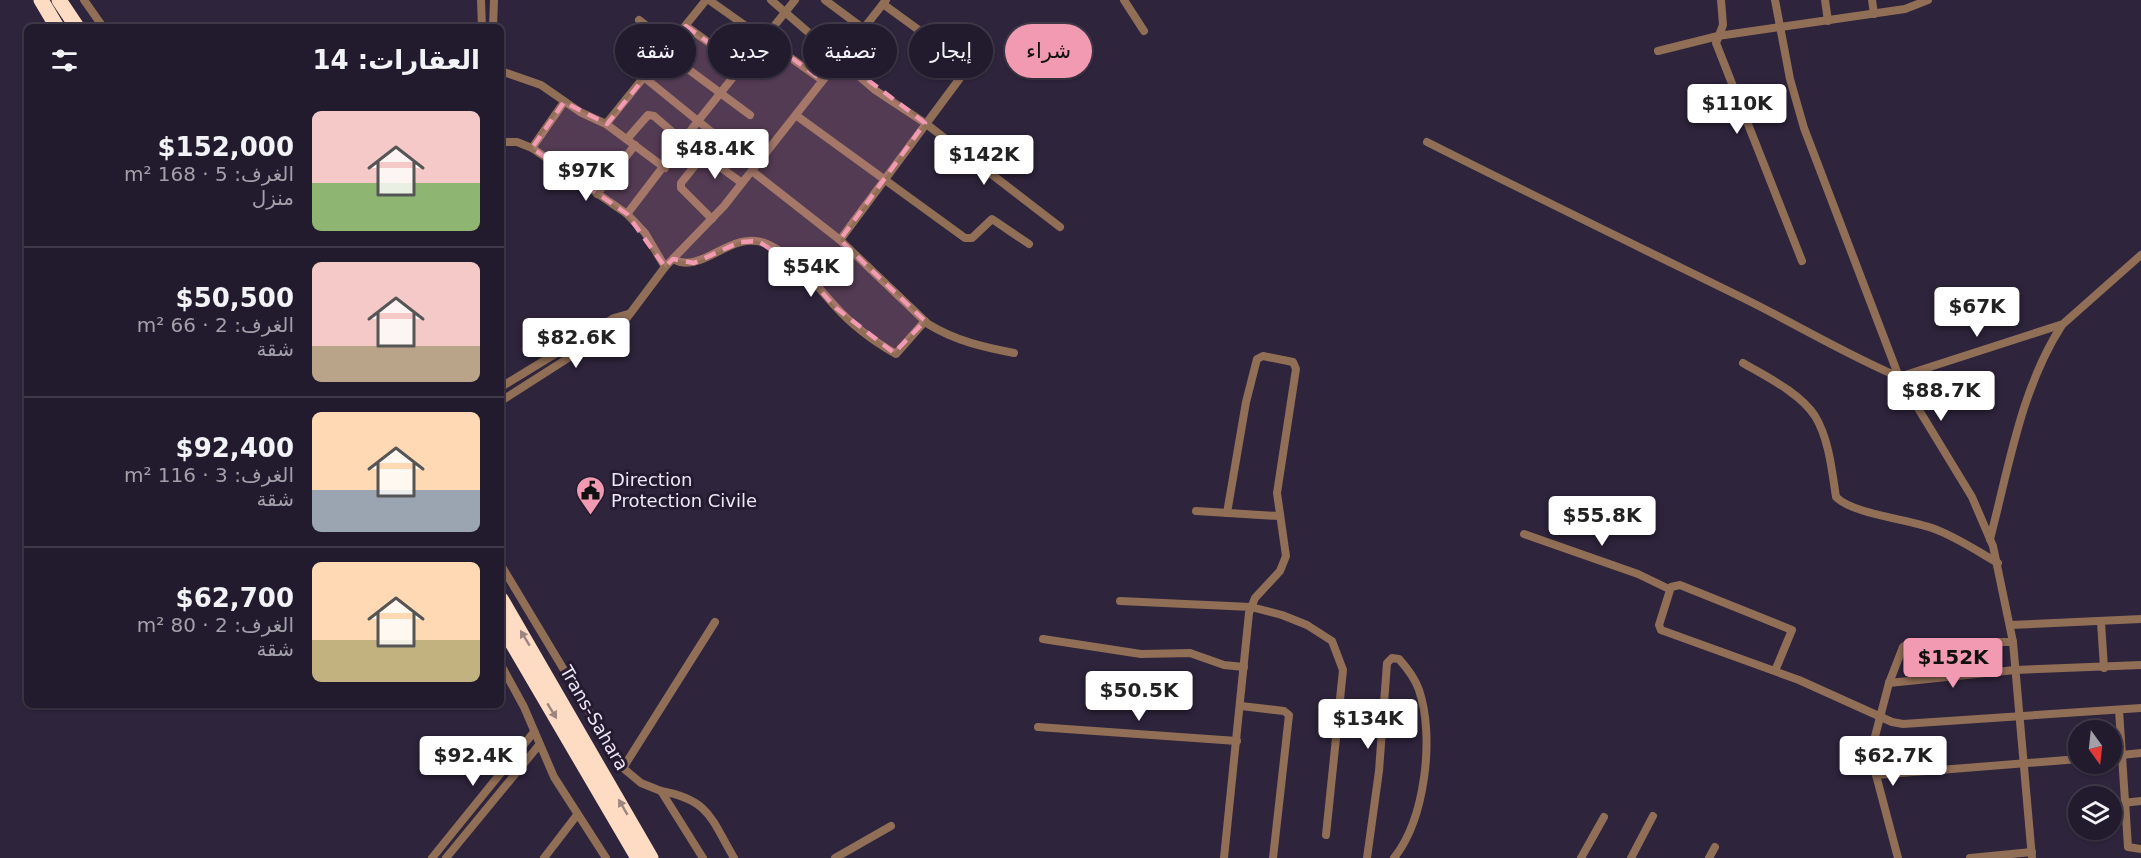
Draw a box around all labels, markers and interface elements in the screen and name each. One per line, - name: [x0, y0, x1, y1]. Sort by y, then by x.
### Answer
- chip: شقة: [615, 24, 696, 78]
- chip: جديد: [708, 24, 791, 78]
- chip: تصفية: [803, 24, 897, 78]
- chip: إيجار: [909, 24, 993, 78]
- chip: شراء: [1005, 24, 1092, 78]
- icon: filters: [48, 44, 81, 77]
- text: العقارات: 14: [313, 45, 480, 75]
- pin: $110K: [1695, 84, 1779, 135]
- text: $110K: [1701, 91, 1773, 115]
- pin: $48.4K: [666, 129, 764, 180]
- text: $152,000: [157, 132, 294, 162]
- icon: home: [360, 135, 432, 207]
- pin: $142K: [942, 135, 1026, 186]
- text: $48.4K: [676, 136, 754, 160]
- text: $142K: [948, 142, 1020, 166]
- pin: $97K: [550, 151, 622, 202]
- text: $97K: [557, 158, 615, 182]
- text: الغرف: 5 · 168 m²: [124, 162, 294, 186]
- text: منزل: [252, 186, 294, 210]
- pin: $54K: [775, 247, 847, 298]
- text: $54K: [782, 254, 840, 278]
- text: $50,500: [176, 283, 294, 313]
- icon: home: [360, 286, 432, 358]
- pin: $67K: [1941, 287, 2013, 338]
- text: $67K: [1948, 294, 2006, 318]
- text: الغرف: 2 · 66 m²: [137, 313, 294, 337]
- pin: $82.6K: [527, 318, 625, 369]
- text: $82.6K: [537, 325, 615, 349]
- text: شقة: [256, 337, 294, 361]
- pin: $88.7K: [1892, 371, 1990, 422]
- text: $88.7K: [1902, 378, 1980, 402]
- text: $92,400: [176, 433, 294, 463]
- icon: home: [360, 436, 432, 508]
- text: الغرف: 3 · 116 m²: [124, 463, 294, 487]
- place label: Direction Protection Civile: [611, 469, 757, 511]
- public building icon: Direction Protection Civile: [574, 474, 606, 516]
- text: شقة: [256, 487, 294, 511]
- pin: $55.8K: [1553, 496, 1651, 547]
- text: $55.8K: [1563, 503, 1641, 527]
- text: $62,700: [176, 583, 294, 613]
- icon: home: [360, 586, 432, 658]
- text: الغرف: 2 · 80 m²: [137, 613, 294, 637]
- one-way arrow: [520, 630, 531, 646]
- text: شقة: [256, 637, 294, 661]
- pin: $152K: [1911, 638, 1995, 689]
- text: $152K: [1917, 645, 1989, 669]
- street label: Trans-Sahara: [555, 661, 633, 774]
- pin: $50.5K: [1090, 671, 1188, 722]
- text: $50.5K: [1100, 678, 1178, 702]
- pin: $134K: [1326, 699, 1410, 750]
- one-way arrow: [546, 703, 557, 719]
- text: $134K: [1332, 706, 1404, 730]
- north arrow: [2068, 720, 2122, 774]
- map controls: [2068, 720, 2122, 840]
- pin: $92.4K: [424, 736, 522, 787]
- pin: $62.7K: [1844, 736, 1942, 787]
- text: $92.4K: [434, 743, 512, 767]
- text: $62.7K: [1854, 743, 1932, 767]
- button: layers: [2068, 786, 2122, 840]
- one-way arrow: [617, 799, 628, 815]

